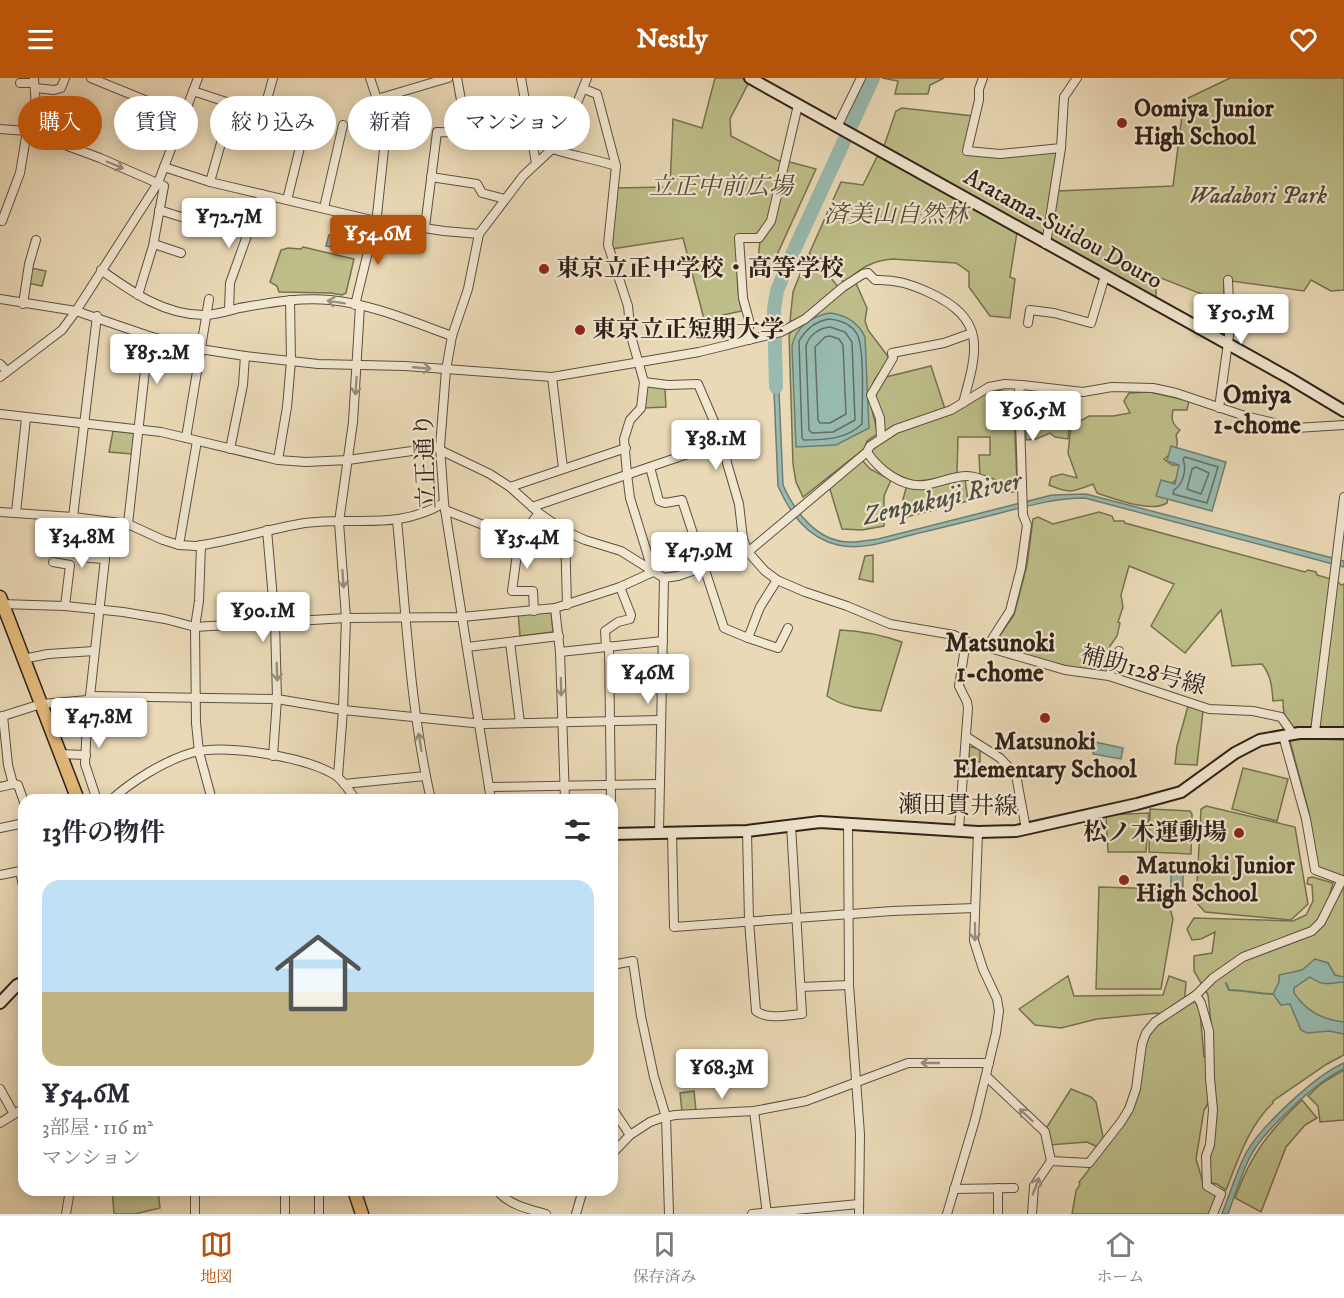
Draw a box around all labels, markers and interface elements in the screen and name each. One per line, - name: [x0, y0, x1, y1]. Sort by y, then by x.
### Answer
- text: Nestly: [636, 22, 708, 56]
- icon: menu: [24, 23, 57, 56]
- icon: heart: [1287, 23, 1320, 56]
- place label: Oomiya Junior High School: [1134, 94, 1275, 152]
- chip: 購入: [18, 96, 102, 150]
- chip: 賃貸: [114, 96, 198, 150]
- chip: 絞り込み: [210, 96, 336, 150]
- chip: 新着: [348, 96, 432, 150]
- chip: マンション: [444, 96, 590, 150]
- marker: Oomiya Junior High School: [1115, 116, 1129, 130]
- one-way arrow: [105, 160, 124, 171]
- street label: Aratama-Suidou Douro: [958, 162, 1168, 296]
- park label: 立正中前広場: [649, 172, 795, 202]
- park label: Wadabori Park: [1189, 181, 1327, 211]
- pin: ¥72.7M: [180, 198, 278, 249]
- park label: 済美山自然林: [824, 200, 971, 230]
- text: ¥72.7M: [196, 205, 262, 230]
- pin: ¥54.6M: [329, 215, 427, 266]
- text: ¥54.6M: [344, 222, 412, 247]
- place label: 東京立正中学校・高等学校: [556, 254, 844, 284]
- marker: 東京立正中学校・高等学校: [537, 262, 551, 276]
- pin: ¥50.5M: [1192, 294, 1290, 345]
- one-way arrow: [326, 296, 346, 307]
- text: ¥50.5M: [1208, 301, 1274, 326]
- place label: 東京立正短期大学: [592, 315, 784, 345]
- marker: 東京立正短期大学: [573, 323, 587, 337]
- pin: ¥85.2M: [108, 334, 206, 385]
- text: ¥85.2M: [124, 341, 190, 366]
- one-way arrow: [411, 363, 431, 374]
- one-way arrow: [350, 375, 361, 395]
- district label: Omiya 1-chome: [1213, 379, 1301, 442]
- pin: ¥96.5M: [984, 391, 1082, 442]
- text: ¥96.5M: [1000, 398, 1066, 423]
- street label: 立正通り: [409, 413, 443, 509]
- pin: ¥38.1M: [667, 420, 765, 471]
- text: ¥38.1M: [685, 427, 747, 452]
- water label: Zenpukuji River: [858, 464, 1026, 534]
- pin: ¥34.8M: [33, 518, 131, 569]
- pin: ¥35.4M: [478, 519, 576, 570]
- text: ¥34.8M: [49, 525, 115, 550]
- text: ¥35.4M: [495, 526, 559, 551]
- pin: ¥47.9M: [650, 532, 748, 583]
- text: ¥47.9M: [665, 539, 733, 564]
- one-way arrow: [337, 569, 348, 589]
- pin: ¥90.1M: [214, 592, 312, 643]
- text: ¥90.1M: [231, 599, 295, 624]
- district label: Matsunoki 1-chome: [945, 627, 1055, 690]
- street label: 補助128号線: [1077, 640, 1209, 702]
- pin: ¥46M: [612, 654, 684, 705]
- one-way arrow: [271, 661, 282, 681]
- text: ¥46M: [621, 661, 675, 686]
- one-way arrow: [555, 677, 566, 697]
- pin: ¥47.8M: [50, 698, 148, 749]
- text: ¥47.8M: [65, 705, 133, 730]
- marker: Matsunoki Elementary School: [1038, 711, 1052, 725]
- place label: Matsunoki Elementary School: [953, 727, 1138, 785]
- one-way arrow: [415, 733, 426, 752]
- street label: 瀬田貫井線: [898, 790, 1018, 822]
- icon: filters: [561, 814, 594, 847]
- text: 13件の物件: [42, 817, 165, 850]
- place label: 松ノ木運動場: [1083, 818, 1227, 848]
- marker: 松ノ木運動場: [1232, 826, 1246, 840]
- place label: Matunoki Junior High School: [1136, 851, 1296, 909]
- marker: Matunoki Junior High School: [1117, 873, 1131, 887]
- icon: home: [264, 919, 372, 1027]
- one-way arrow: [969, 922, 981, 942]
- pin: ¥68.3M: [673, 1049, 771, 1100]
- text: ¥68.3M: [690, 1056, 754, 1081]
- one-way arrow: [921, 1057, 941, 1069]
- text: ¥54.6M: [42, 1078, 130, 1111]
- one-way arrow: [1018, 1108, 1033, 1122]
- text: 3部屋 · 116 m²: [42, 1116, 153, 1141]
- text: マンション: [42, 1146, 141, 1171]
- one-way arrow: [1032, 1177, 1043, 1195]
- tab: 地図: [200, 1228, 233, 1287]
- tab: 保存済み: [632, 1228, 697, 1287]
- tab: ホーム: [1096, 1228, 1144, 1287]

